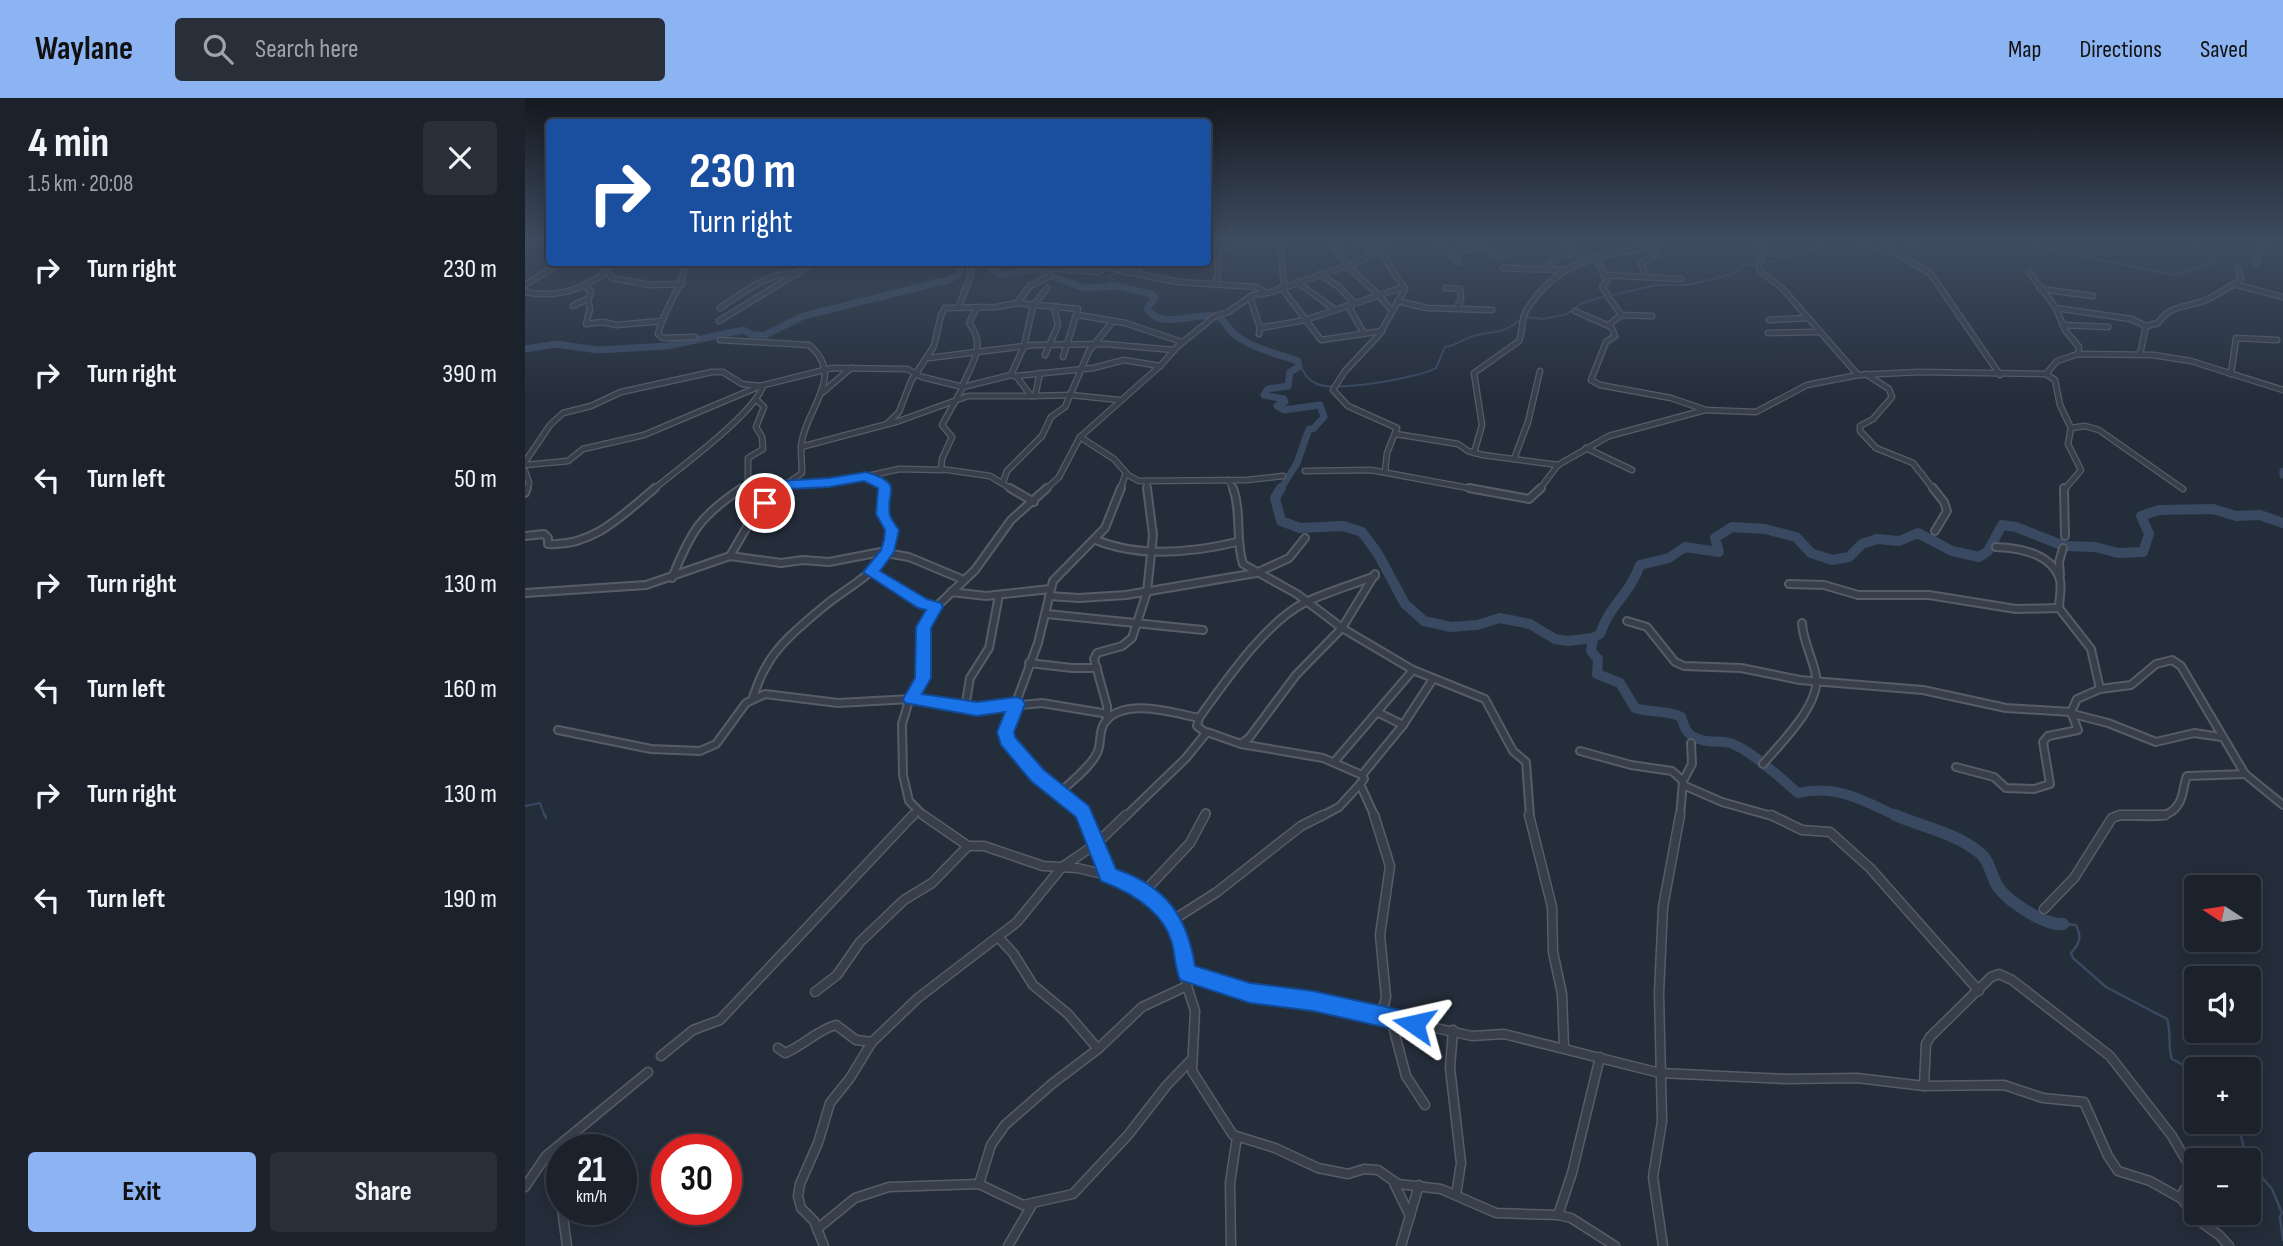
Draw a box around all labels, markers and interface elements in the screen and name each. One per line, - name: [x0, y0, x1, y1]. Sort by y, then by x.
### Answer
- search box: [175, 18, 665, 81]
- text: Waylane: [35, 29, 133, 69]
- icon: search: [199, 30, 237, 68]
- text: Search here: [255, 34, 358, 65]
- text: Map: [2008, 35, 2041, 64]
- text: Directions: [2079, 35, 2162, 64]
- text: Saved: [2200, 35, 2248, 64]
- text: 4 min: [28, 118, 109, 169]
- button: close: [423, 121, 497, 195]
- text: 230 m: [689, 143, 796, 202]
- icon: right: [574, 147, 665, 238]
- text: 1.5 km · 20:08: [28, 170, 133, 198]
- text: Turn right: [689, 203, 793, 242]
- icon: right: [28, 251, 66, 289]
- text: Turn right: [87, 254, 176, 285]
- text: 230 m: [443, 254, 497, 285]
- icon: right: [28, 356, 66, 394]
- text: Turn right: [87, 359, 176, 390]
- text: 390 m: [442, 359, 497, 390]
- icon: left: [28, 461, 66, 499]
- text: Turn left: [87, 464, 165, 495]
- text: 50 m: [454, 464, 497, 495]
- pin: [735, 473, 795, 533]
- icon: arrive: [746, 484, 784, 522]
- icon: right: [28, 566, 66, 604]
- text: Turn right: [87, 569, 176, 600]
- text: 130 m: [445, 569, 497, 600]
- icon: left: [28, 671, 66, 709]
- text: Turn left: [87, 674, 165, 705]
- text: 160 m: [444, 674, 497, 705]
- icon: right: [28, 776, 66, 814]
- text: Turn right: [87, 779, 176, 810]
- text: 130 m: [445, 779, 497, 810]
- north arrow: [2184, 875, 2261, 952]
- map controls: [2184, 875, 2261, 1225]
- icon: left: [28, 881, 66, 919]
- text: Turn left: [87, 884, 165, 915]
- text: 190 m: [444, 884, 497, 915]
- button: sound: [2184, 966, 2261, 1043]
- position arrow: [1377, 987, 1451, 1061]
- button: +: [2184, 1057, 2261, 1134]
- speed limit sign: 30: [651, 1134, 742, 1225]
- button: −: [2184, 1148, 2261, 1225]
- text: 21: [577, 1149, 606, 1192]
- button: Exit: [28, 1152, 256, 1232]
- button: Share: [270, 1152, 497, 1232]
- text: km/h: [576, 1186, 607, 1207]

